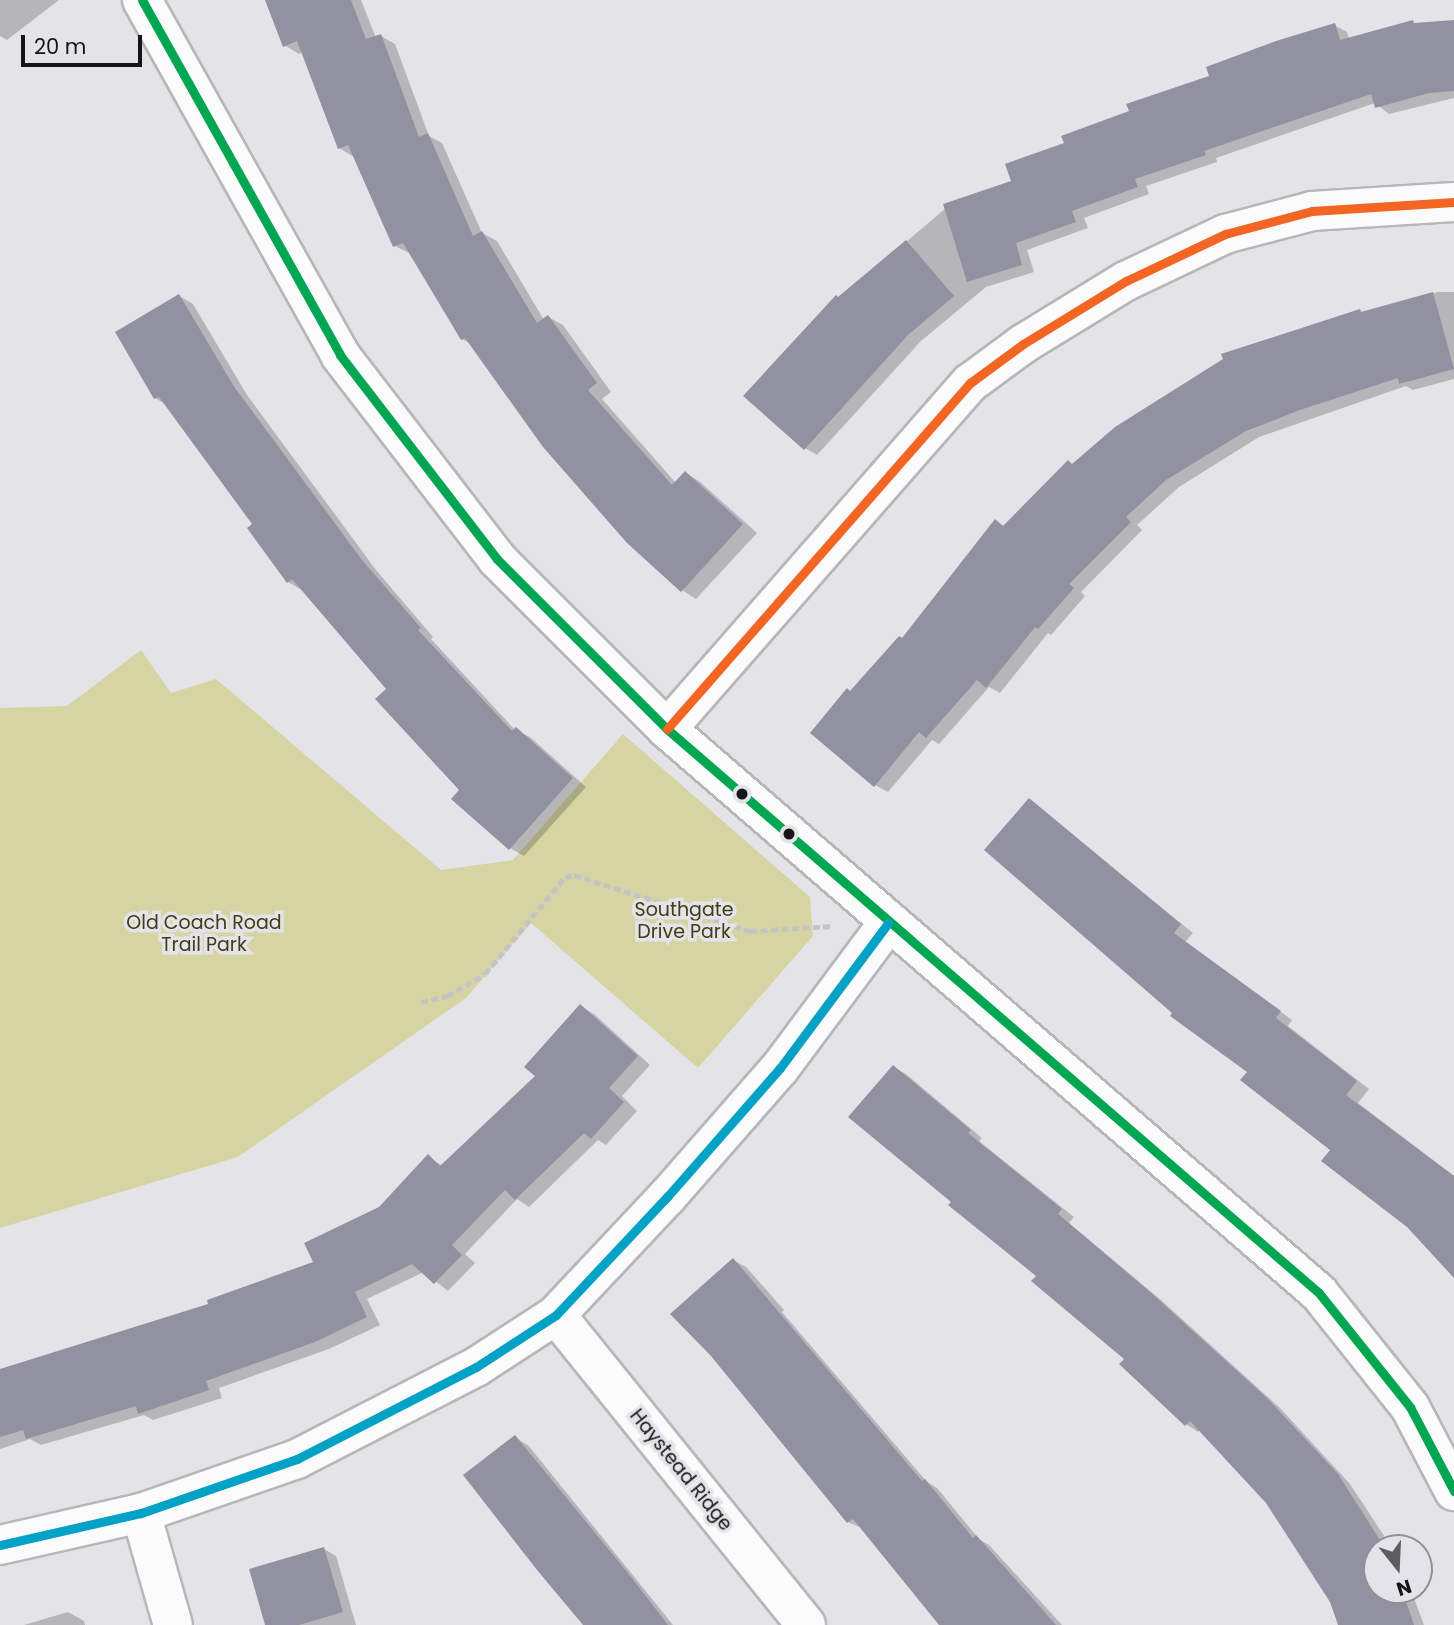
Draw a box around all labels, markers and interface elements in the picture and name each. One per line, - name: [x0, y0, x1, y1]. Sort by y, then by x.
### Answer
- scale bar: [24, 21, 145, 65]
- text: 20 m: [34, 32, 87, 61]
- unlabelled marker: [735, 787, 749, 801]
- unlabelled marker: [782, 827, 796, 841]
- park label: Southgate Drive Park: [635, 899, 733, 943]
- park label: Old Coach Road Trail Park: [126, 912, 282, 956]
- street label: Haystead Ridge: [625, 1405, 737, 1535]
- north arrow: [1363, 1534, 1433, 1604]
- text: N: [1393, 1572, 1415, 1603]

